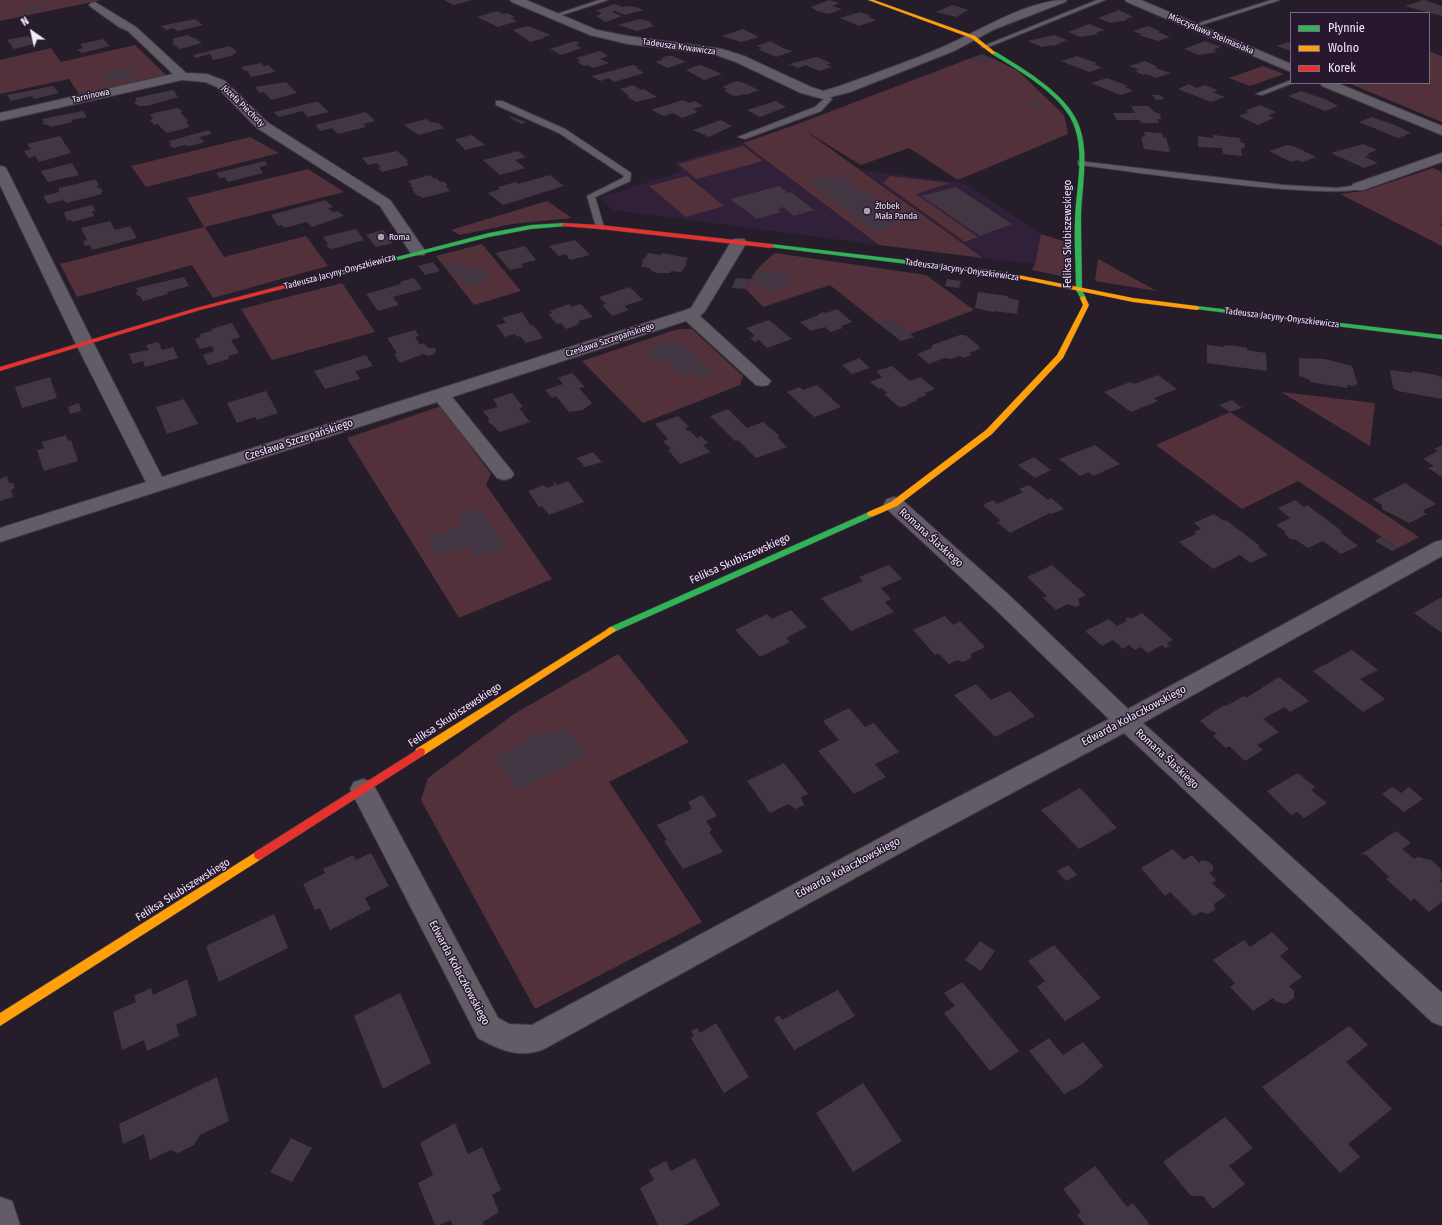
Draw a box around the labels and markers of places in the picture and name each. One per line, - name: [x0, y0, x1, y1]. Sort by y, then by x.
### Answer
- place label: Żłobek Mała Panda: [875, 201, 917, 222]
- marker: Żłobek Mała Panda: [862, 206, 872, 216]
- marker: Roma: [376, 232, 386, 242]
- place label: Roma: [389, 232, 410, 242]

